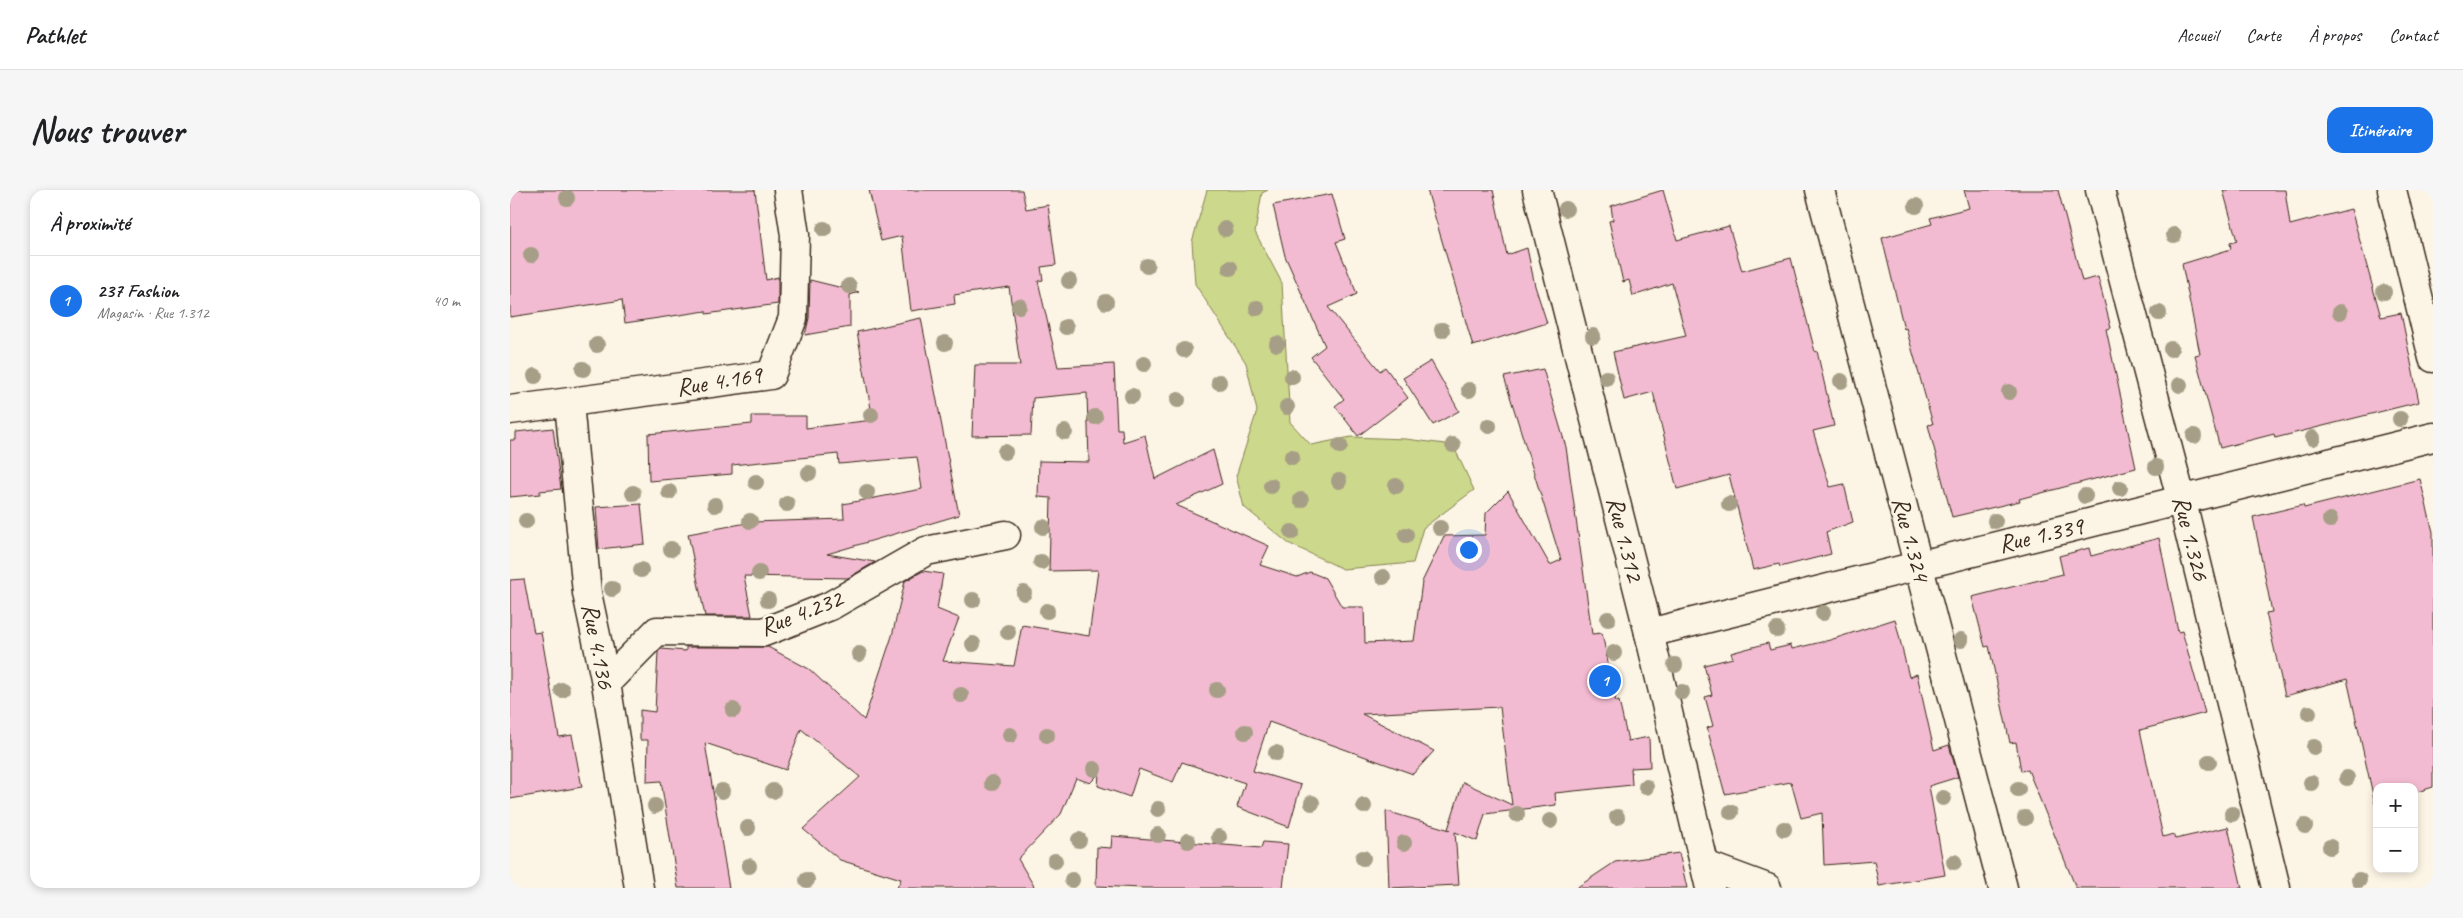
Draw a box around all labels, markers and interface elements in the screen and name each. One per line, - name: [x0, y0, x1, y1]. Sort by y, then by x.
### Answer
- text: Pathlet: [25, 20, 85, 50]
- text: Accueil: [2178, 24, 2218, 46]
- text: Carte: [2246, 24, 2281, 46]
- text: À propos: [2309, 24, 2361, 46]
- text: Contact: [2389, 24, 2438, 46]
- button: Itinéraire: [2327, 107, 2433, 153]
- text: Nous trouver: [30, 108, 184, 153]
- text: À proximité: [50, 210, 130, 236]
- text: 237 Fashion: [97, 279, 179, 303]
- text: 1: [62, 291, 70, 311]
- text: 40 m: [433, 291, 460, 311]
- text: Magasin · Rue 1.312: [97, 303, 209, 323]
- street label: Rue 4.169: [674, 358, 766, 404]
- street label: Rue 1.326: [2165, 492, 2217, 584]
- street label: Rue 1.312: [1599, 493, 1651, 586]
- street label: Rue 1.324: [1884, 493, 1938, 587]
- street label: Rue 1.339: [1995, 509, 2088, 560]
- your location: [1456, 537, 1482, 563]
- street label: Rue 4.232: [755, 582, 849, 643]
- street label: Rue 4.136: [574, 601, 622, 692]
- pin: 1: [1589, 662, 1621, 700]
- map controls: [2373, 783, 2418, 873]
- button: +: [2373, 783, 2418, 828]
- button: −: [2373, 828, 2418, 873]

